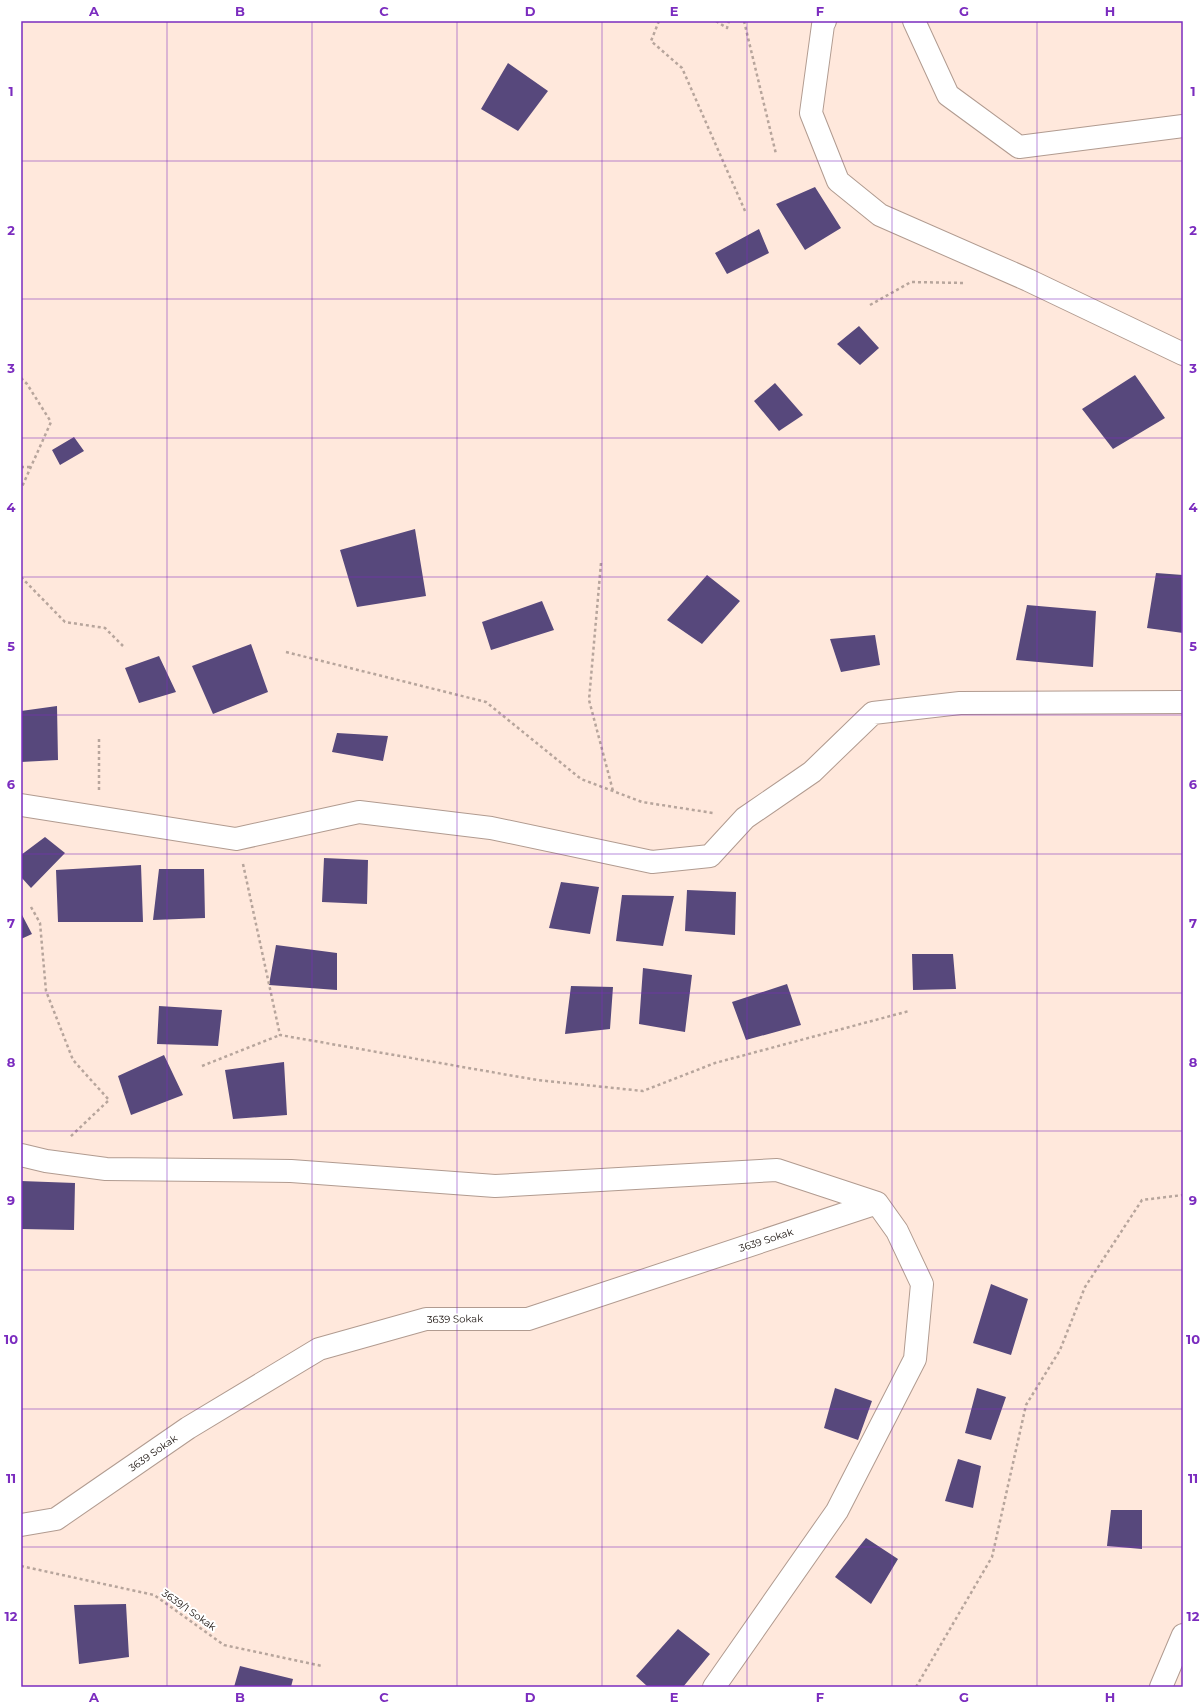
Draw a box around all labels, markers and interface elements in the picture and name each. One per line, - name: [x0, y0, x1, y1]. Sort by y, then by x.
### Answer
- text: A: [88, 3, 100, 19]
- text: B: [235, 3, 245, 19]
- text: C: [379, 3, 389, 19]
- text: D: [525, 3, 536, 19]
- text: E: [670, 3, 679, 19]
- text: F: [816, 3, 824, 19]
- text: G: [959, 3, 969, 19]
- text: H: [1105, 3, 1115, 19]
- text: 1: [8, 83, 14, 99]
- text: 1: [1190, 83, 1196, 99]
- text: 2: [7, 222, 15, 238]
- text: 2: [1189, 222, 1197, 238]
- text: 3: [6, 360, 15, 376]
- text: 3: [1188, 360, 1197, 376]
- text: 4: [7, 499, 16, 515]
- text: 4: [1189, 499, 1198, 515]
- text: 5: [7, 638, 15, 654]
- text: 5: [1189, 638, 1197, 654]
- text: 6: [7, 776, 16, 792]
- text: 6: [1189, 776, 1198, 792]
- text: 7: [7, 915, 15, 931]
- text: 7: [1189, 915, 1197, 931]
- text: 8: [7, 1054, 16, 1070]
- text: 8: [1189, 1054, 1198, 1070]
- text: 9: [7, 1192, 15, 1208]
- text: 9: [1189, 1192, 1197, 1208]
- street label: 3639 Sokak: [737, 1225, 795, 1255]
- street label: 3639 Sokak: [427, 1312, 483, 1326]
- text: 10: [4, 1331, 18, 1347]
- text: 10: [1186, 1331, 1200, 1347]
- street label: 3639 Sokak: [126, 1432, 180, 1474]
- text: 11: [6, 1470, 16, 1486]
- text: 11: [1188, 1470, 1198, 1486]
- street label: 3639/1 Sokak: [159, 1587, 219, 1633]
- text: 12: [5, 1608, 18, 1624]
- text: 12: [1187, 1608, 1200, 1624]
- text: A: [88, 1689, 100, 1705]
- text: B: [235, 1689, 245, 1705]
- text: C: [379, 1689, 389, 1705]
- text: D: [525, 1689, 536, 1705]
- text: E: [670, 1689, 679, 1705]
- text: F: [816, 1689, 824, 1705]
- text: G: [959, 1689, 969, 1705]
- text: H: [1105, 1689, 1115, 1705]

